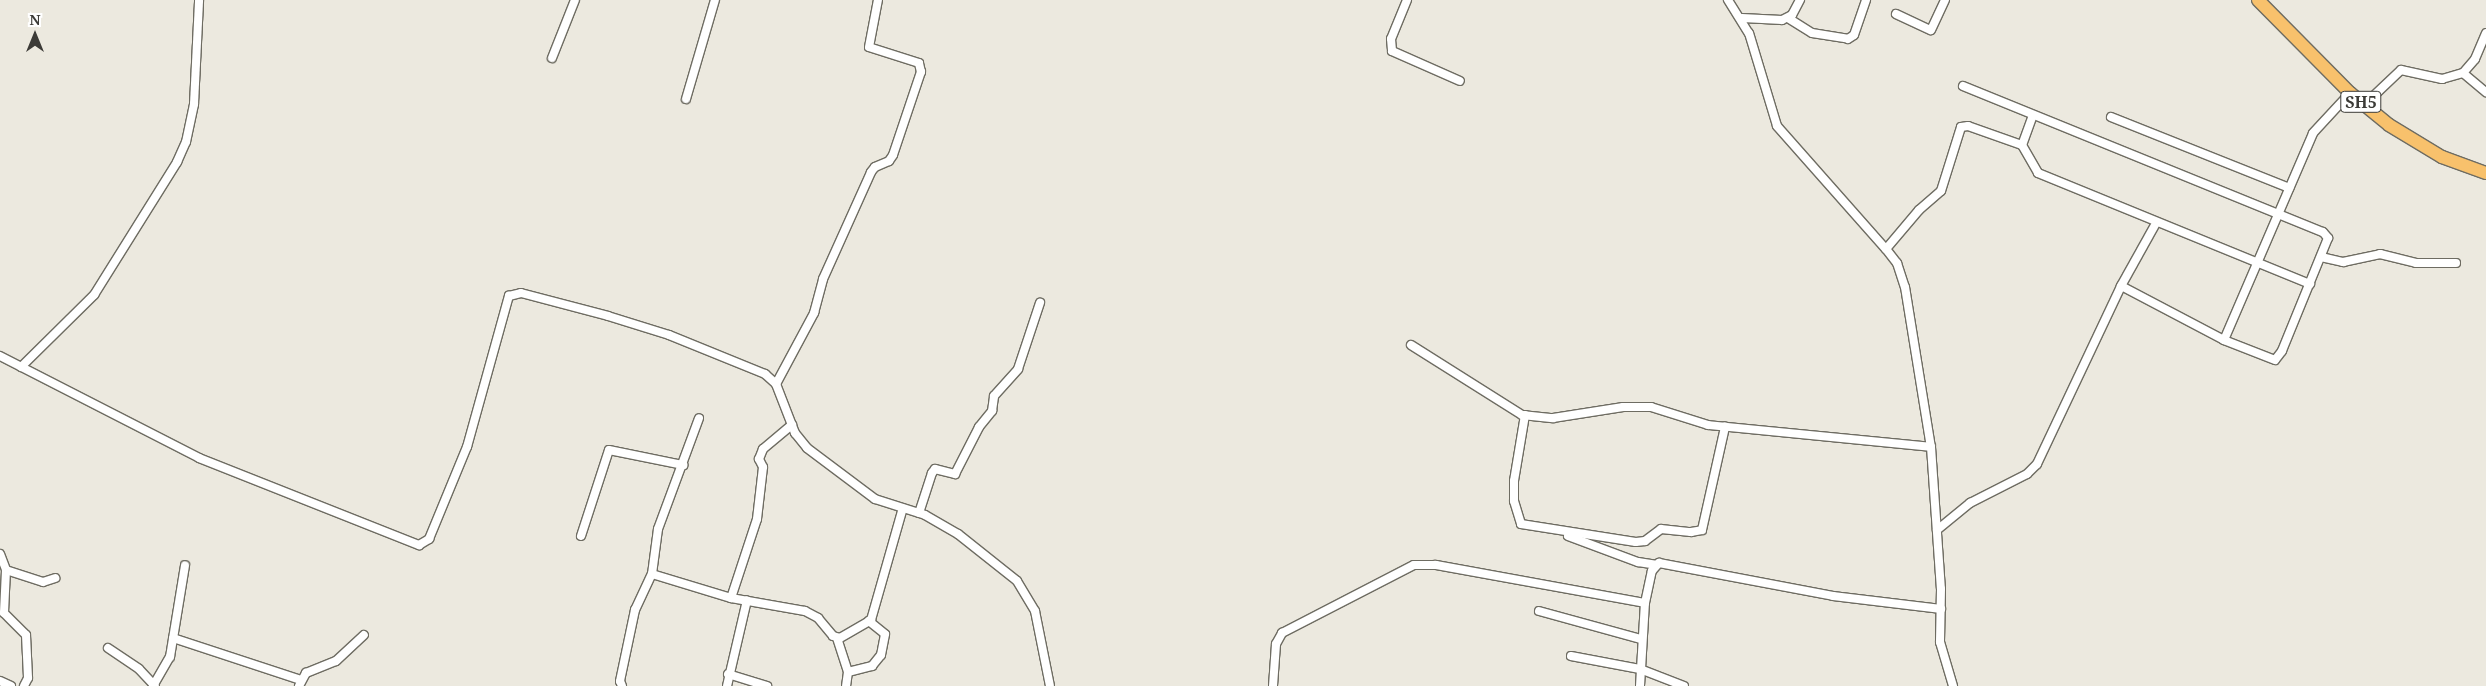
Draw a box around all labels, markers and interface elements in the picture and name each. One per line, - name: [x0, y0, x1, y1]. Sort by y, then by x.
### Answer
- north arrow: [10, 10, 60, 60]
- text: N: [29, 10, 41, 29]
- road number: SH5: [2340, 88, 2382, 115]

